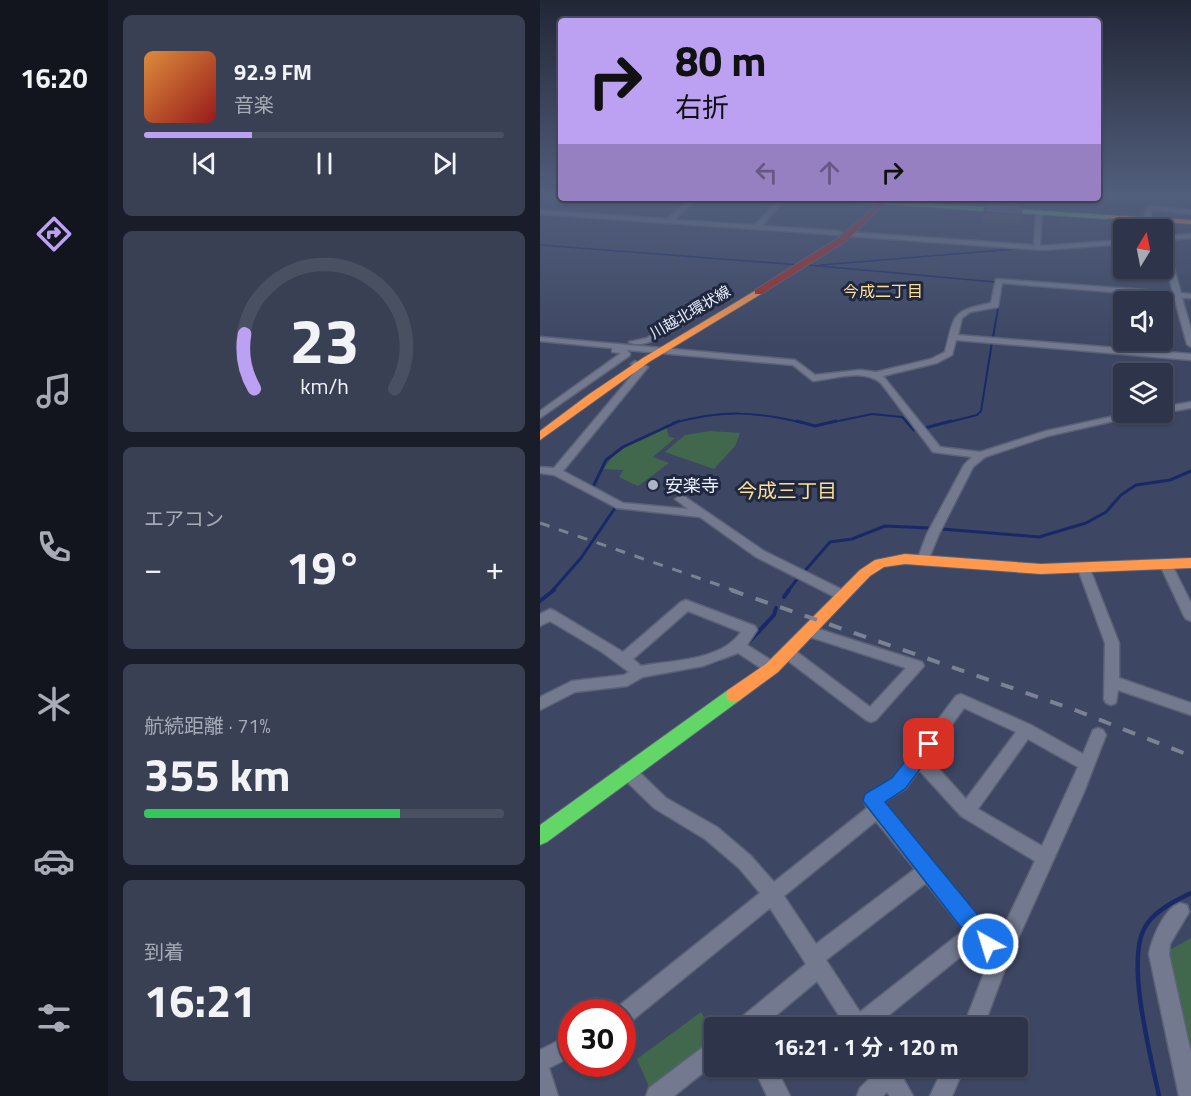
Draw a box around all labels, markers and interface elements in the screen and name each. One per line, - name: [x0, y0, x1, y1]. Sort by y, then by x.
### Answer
- text: 80 m: [675, 28, 767, 92]
- icon: right: [576, 42, 654, 120]
- text: 92.9 FM: [234, 55, 312, 89]
- text: 16:20: [20, 57, 88, 98]
- text: 右折: [675, 86, 729, 127]
- text: 音楽: [234, 89, 274, 120]
- icon: previous: [188, 147, 221, 180]
- icon: pause: [308, 147, 341, 180]
- icon: next: [428, 147, 461, 180]
- icon: left: [750, 156, 783, 189]
- icon: ahead: [813, 156, 846, 189]
- icon: right: [876, 156, 909, 189]
- icon: directions: [33, 213, 75, 255]
- north arrow: [1113, 219, 1173, 279]
- map controls: [1113, 219, 1173, 423]
- district label: 今成二丁目: [843, 279, 923, 303]
- street label: 川越北環状線: [645, 280, 735, 344]
- button: sound: [1113, 291, 1173, 351]
- text: 23: [289, 292, 359, 387]
- button: layers: [1113, 363, 1173, 423]
- icon: music: [33, 370, 75, 412]
- text: km/h: [300, 370, 348, 402]
- place label: 安楽寺: [665, 472, 719, 499]
- district label: 今成三丁目: [737, 475, 837, 506]
- marker: 安楽寺: [646, 478, 660, 492]
- text: エアコン: [144, 503, 224, 534]
- icon: phone: [33, 526, 75, 568]
- text: 19°: [286, 533, 362, 601]
- text: −: [144, 543, 162, 593]
- text: +: [486, 543, 504, 593]
- icon: climate: [33, 683, 75, 725]
- text: 航続距離 · 71%: [144, 710, 271, 741]
- pin: [903, 718, 954, 769]
- icon: arrive: [912, 727, 945, 760]
- text: 355 km: [144, 740, 290, 808]
- icon: car: [33, 840, 75, 882]
- position arrow: [956, 912, 1020, 976]
- text: 到着: [144, 936, 184, 967]
- text: 16:21: [144, 966, 256, 1034]
- icon: filters: [33, 997, 75, 1039]
- speed limit sign: 30: [558, 999, 636, 1077]
- text: 16:21 · 1 分 · 120 m: [774, 1030, 958, 1064]

